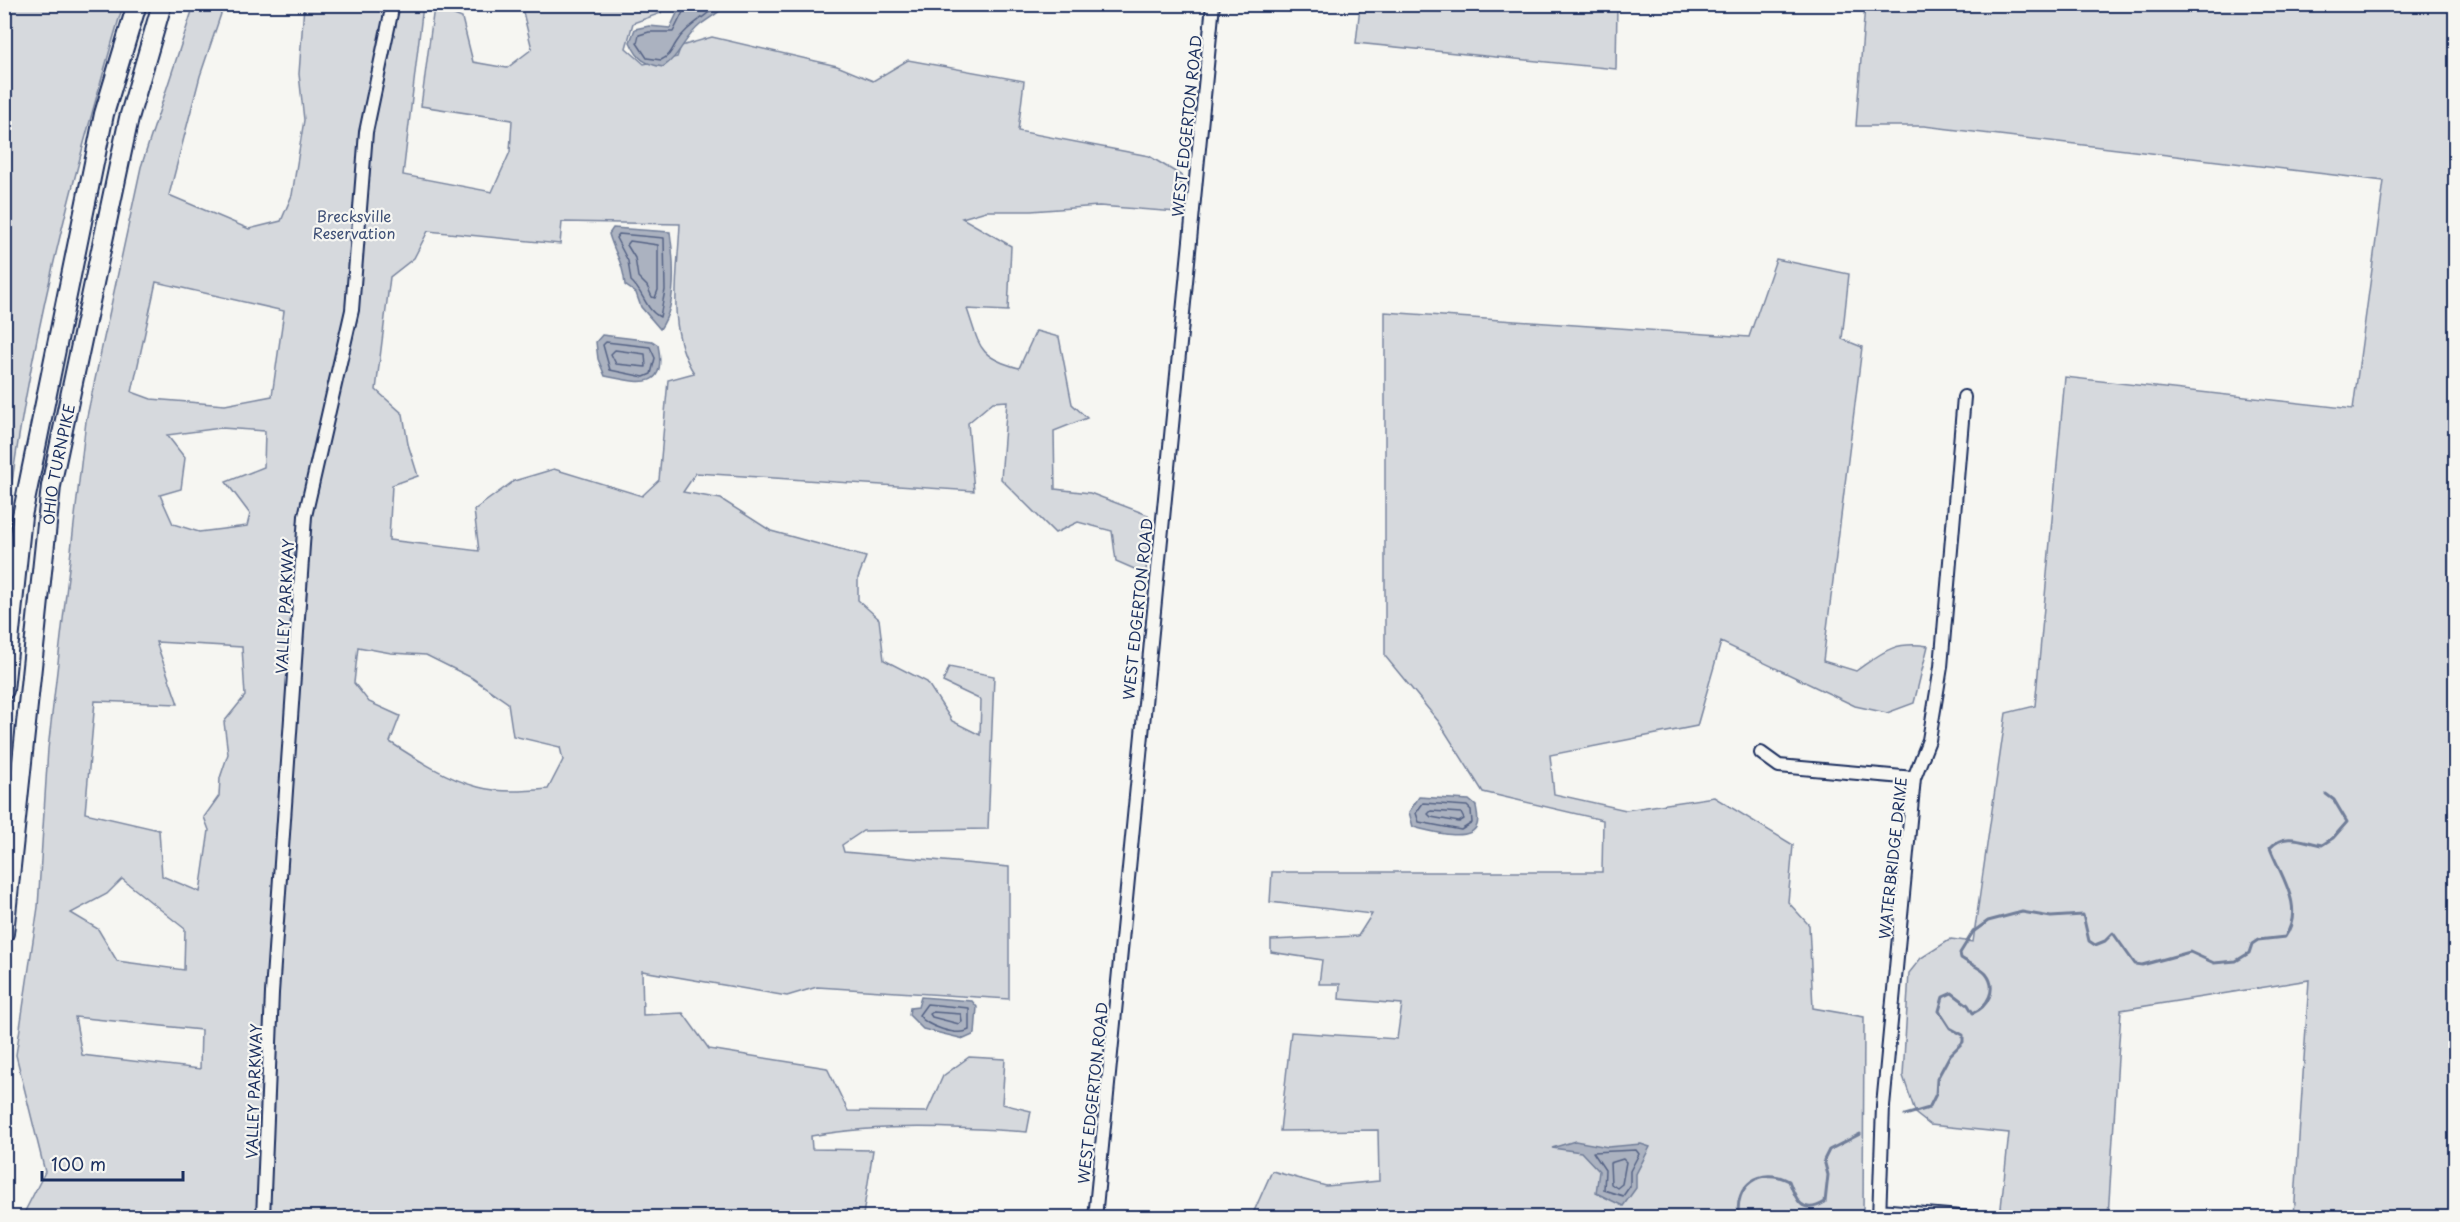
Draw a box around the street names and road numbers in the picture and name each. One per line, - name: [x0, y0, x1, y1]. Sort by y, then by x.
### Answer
- street label: WEST EDGERTON ROAD: [1165, 34, 1207, 218]
- street label: OHIO TURNPIKE: [35, 401, 80, 526]
- street label: WEST EDGERTON ROAD: [1116, 517, 1158, 701]
- street label: VALLEY PARKWAY: [269, 537, 299, 674]
- street label: WATERBRIDGE DRIVE: [1872, 776, 1912, 940]
- street label: WEST EDGERTON ROAD: [1071, 1001, 1113, 1185]
- street label: VALLEY PARKWAY: [239, 1023, 267, 1159]

